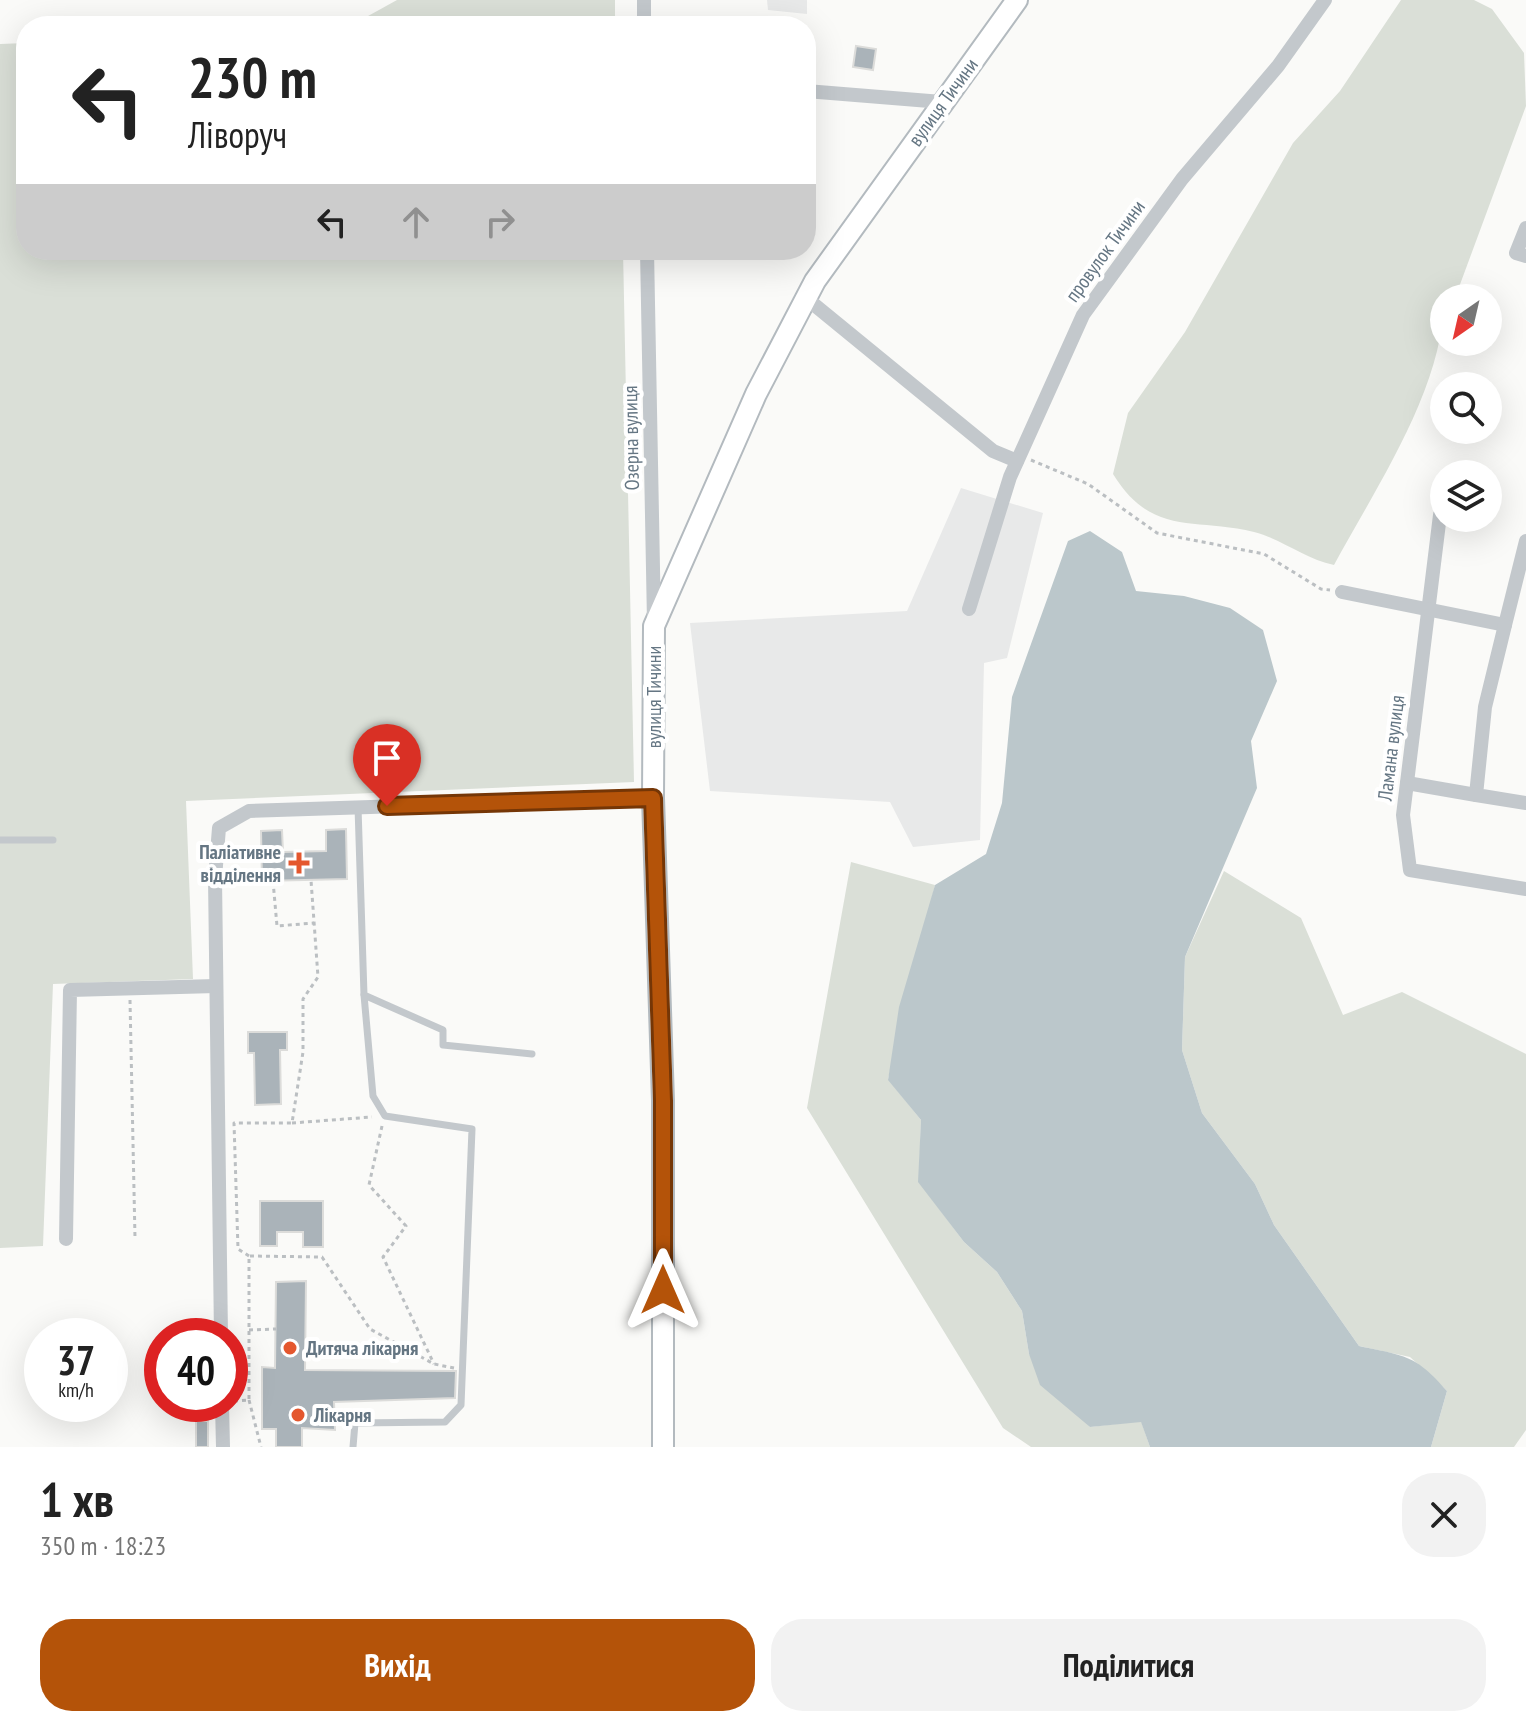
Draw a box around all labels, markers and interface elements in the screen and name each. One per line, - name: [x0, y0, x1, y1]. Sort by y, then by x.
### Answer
- text: 230 m: [188, 41, 317, 113]
- icon: left: [56, 48, 160, 152]
- street label: вулиця Тичини: [902, 53, 984, 151]
- text: Ліворуч: [188, 111, 287, 158]
- street label: провулок Тичини: [1059, 195, 1151, 307]
- icon: left: [310, 200, 354, 244]
- icon: ahead: [394, 200, 438, 244]
- icon: right: [478, 200, 522, 244]
- north arrow: [1430, 284, 1502, 356]
- map controls: [1430, 284, 1502, 532]
- button: search: [1430, 372, 1502, 444]
- street label: Озерна вулиця: [617, 385, 645, 491]
- button: layers: [1430, 460, 1502, 532]
- street label: вулиця Тичини: [641, 646, 667, 748]
- street label: Ламана вулиця: [1372, 694, 1410, 803]
- pin: [353, 724, 421, 806]
- icon: arrive: [365, 736, 409, 780]
- place label: Паліативне відділення: [199, 839, 281, 888]
- marker: Паліативне відділення: [288, 852, 310, 874]
- position arrow: [621, 1248, 705, 1332]
- speed limit sign: 40: [144, 1318, 248, 1422]
- text: 37: [57, 1334, 95, 1386]
- place label: Дитяча лікарня: [306, 1335, 418, 1361]
- marker: Дитяча лікарня: [281, 1339, 299, 1357]
- text: km/h: [58, 1377, 94, 1403]
- place label: Лікарня: [313, 1402, 372, 1428]
- marker: Лікарня: [289, 1406, 307, 1424]
- text: 1 хв: [40, 1468, 114, 1530]
- button: close: [1402, 1473, 1486, 1557]
- text: 350 m · 18:23: [40, 1529, 166, 1562]
- button: Вихід: [40, 1619, 755, 1711]
- button: Поділитися: [771, 1619, 1486, 1711]

